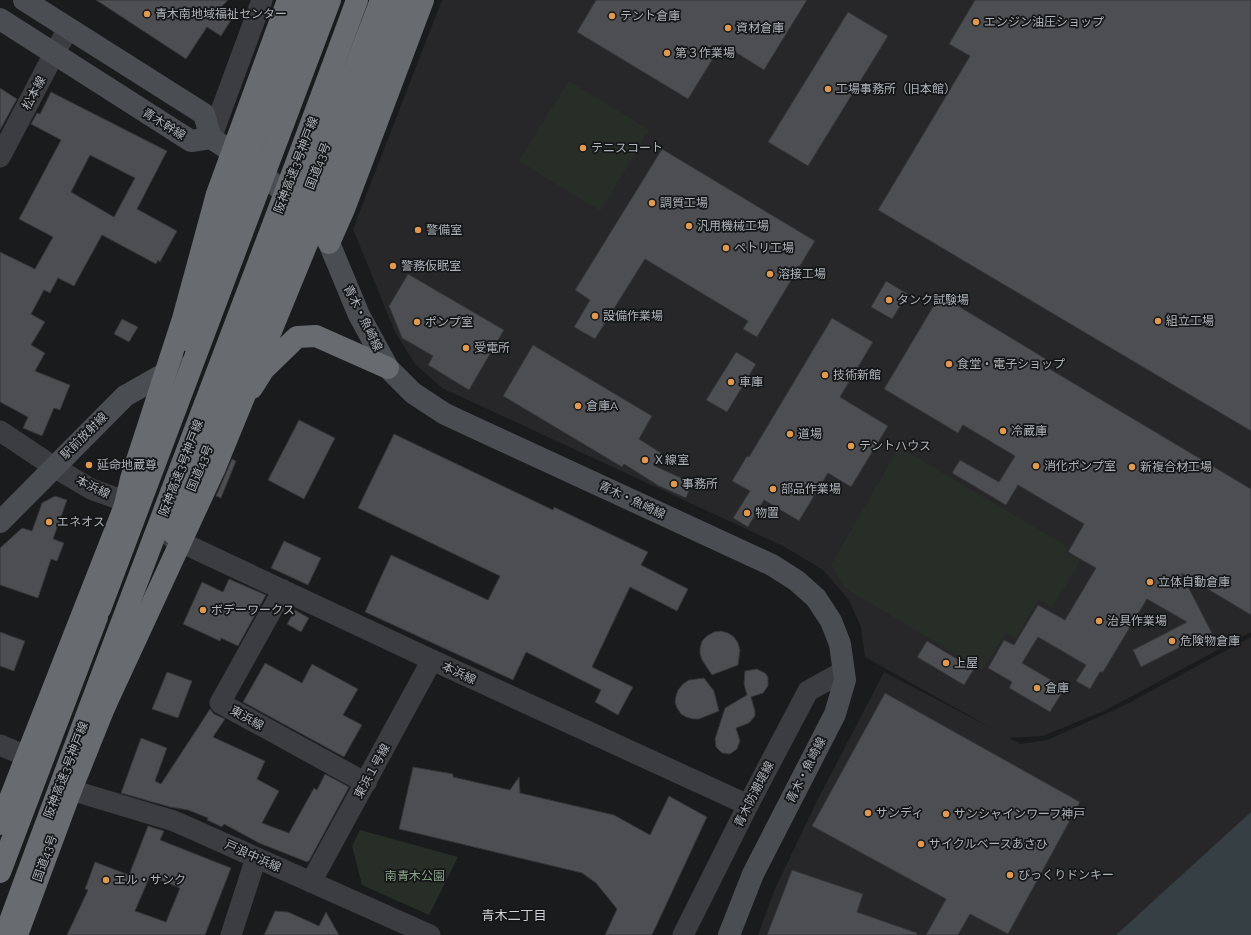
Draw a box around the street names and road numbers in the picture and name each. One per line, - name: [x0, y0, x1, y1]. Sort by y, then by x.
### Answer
- street label: 松本線: [19, 74, 49, 112]
- street label: 青木幹線: [140, 105, 188, 143]
- street label: 阪神高速3号神戸線: [271, 115, 321, 215]
- street label: 国道43号: [303, 141, 333, 191]
- street label: 青木・魚崎線: [341, 283, 385, 353]
- street label: 駅前放射線: [58, 410, 110, 462]
- street label: 阪神高速3号神戸線: [156, 418, 206, 518]
- street label: 国道43号: [184, 443, 216, 493]
- street label: 本浜線: [74, 473, 112, 501]
- street label: 青木・魚崎線: [596, 478, 668, 522]
- street label: 本浜線: [440, 659, 478, 687]
- street label: 東浜線: [228, 703, 266, 733]
- street label: 阪神高速3号神戸線: [41, 720, 91, 820]
- street label: 青木・魚崎線: [783, 735, 829, 805]
- street label: 東浜１号線: [351, 741, 393, 801]
- street label: 青木防潮堤線: [731, 759, 777, 829]
- street label: 国道43号: [30, 833, 60, 883]
- street label: 戸浪中浜線: [223, 837, 283, 875]

